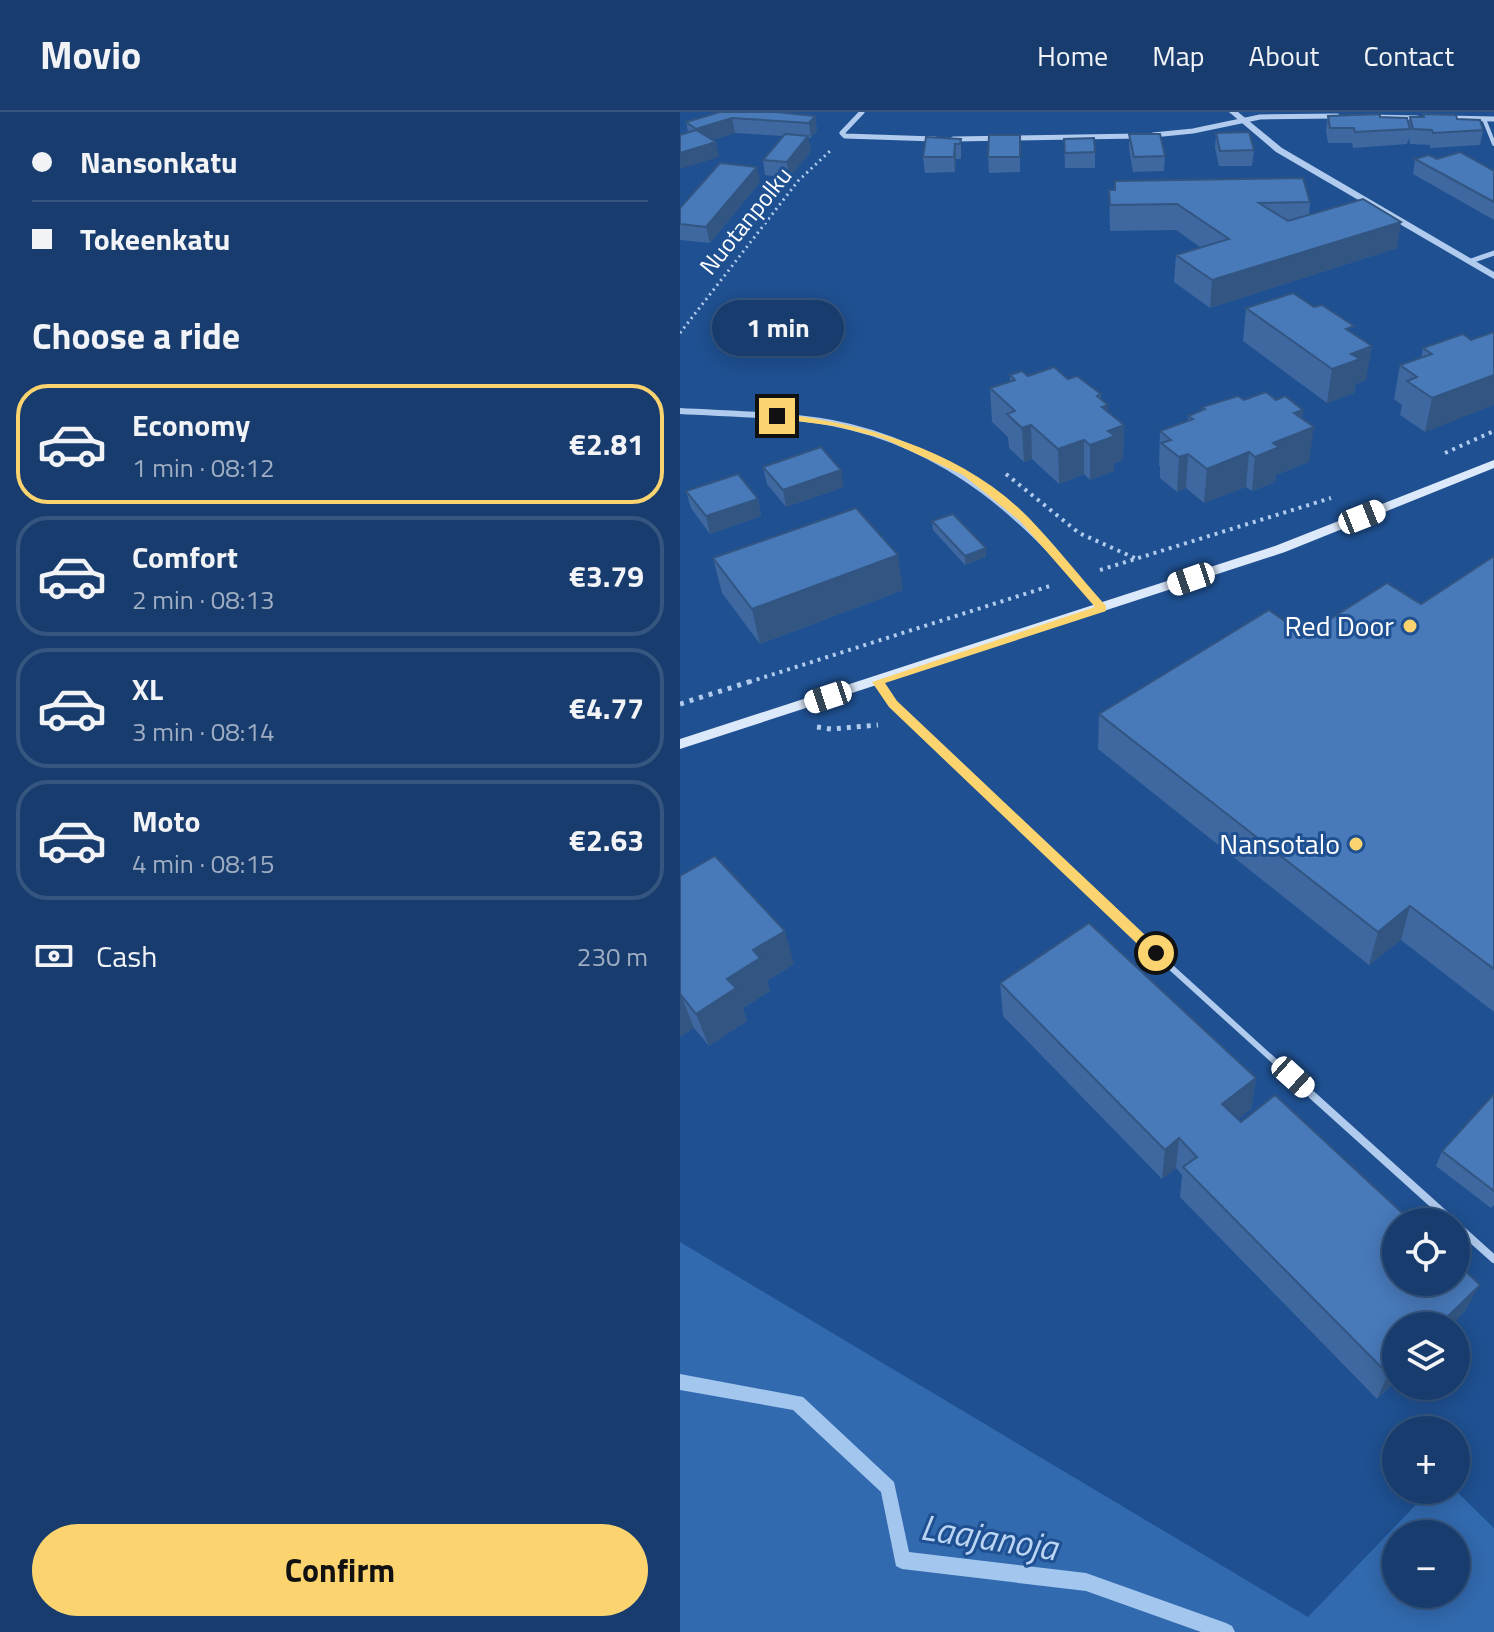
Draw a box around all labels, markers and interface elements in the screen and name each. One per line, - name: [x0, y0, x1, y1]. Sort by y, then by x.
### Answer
- text: Movio: [40, 26, 141, 84]
- text: Home: [1037, 34, 1108, 77]
- text: Map: [1152, 34, 1205, 77]
- text: About: [1249, 34, 1319, 77]
- text: Contact: [1363, 34, 1454, 77]
- text: Nansonkatu: [80, 139, 238, 185]
- street label: Nuotanpolku: [690, 159, 800, 282]
- text: Tokeenkatu: [80, 216, 230, 262]
- callout: 1 min: [711, 300, 843, 356]
- text: Choose a ride: [32, 308, 240, 363]
- text: 1 min: [746, 308, 810, 347]
- route end: [759, 398, 795, 434]
- text: Economy: [132, 402, 250, 448]
- icon: car: [36, 408, 108, 480]
- text: €2.81: [569, 421, 644, 467]
- text: 1 min · 08:12: [132, 448, 275, 487]
- car: [1335, 497, 1389, 537]
- text: Comfort: [132, 534, 238, 580]
- icon: car: [36, 540, 108, 612]
- text: €3.79: [569, 553, 644, 599]
- car: [1164, 560, 1218, 598]
- text: 2 min · 08:13: [132, 580, 275, 619]
- place label: Red Door: [1285, 604, 1394, 647]
- marker: Red Door: [1401, 617, 1419, 635]
- text: XL: [132, 666, 163, 712]
- icon: car: [36, 672, 108, 744]
- car: [801, 678, 855, 716]
- text: €4.77: [569, 685, 644, 731]
- text: 3 min · 08:14: [132, 712, 275, 751]
- text: Moto: [132, 798, 200, 844]
- icon: car: [36, 804, 108, 876]
- text: €2.63: [569, 817, 644, 863]
- place label: Nansotalo: [1219, 822, 1340, 865]
- marker: Nansotalo: [1347, 835, 1365, 853]
- text: 4 min · 08:15: [132, 844, 275, 883]
- text: Cash: [96, 933, 157, 979]
- icon: cash: [32, 934, 76, 978]
- route start: [1138, 935, 1174, 971]
- text: 230 m: [577, 937, 648, 976]
- car: [1267, 1052, 1319, 1102]
- map controls: [1382, 1208, 1470, 1608]
- button: locate: [1382, 1208, 1470, 1296]
- button: layers: [1382, 1312, 1470, 1400]
- button: +: [1382, 1416, 1470, 1504]
- water label: Laajanoja: [917, 1499, 1063, 1575]
- button: −: [1382, 1520, 1470, 1608]
- button: Confirm: [32, 1524, 648, 1616]

